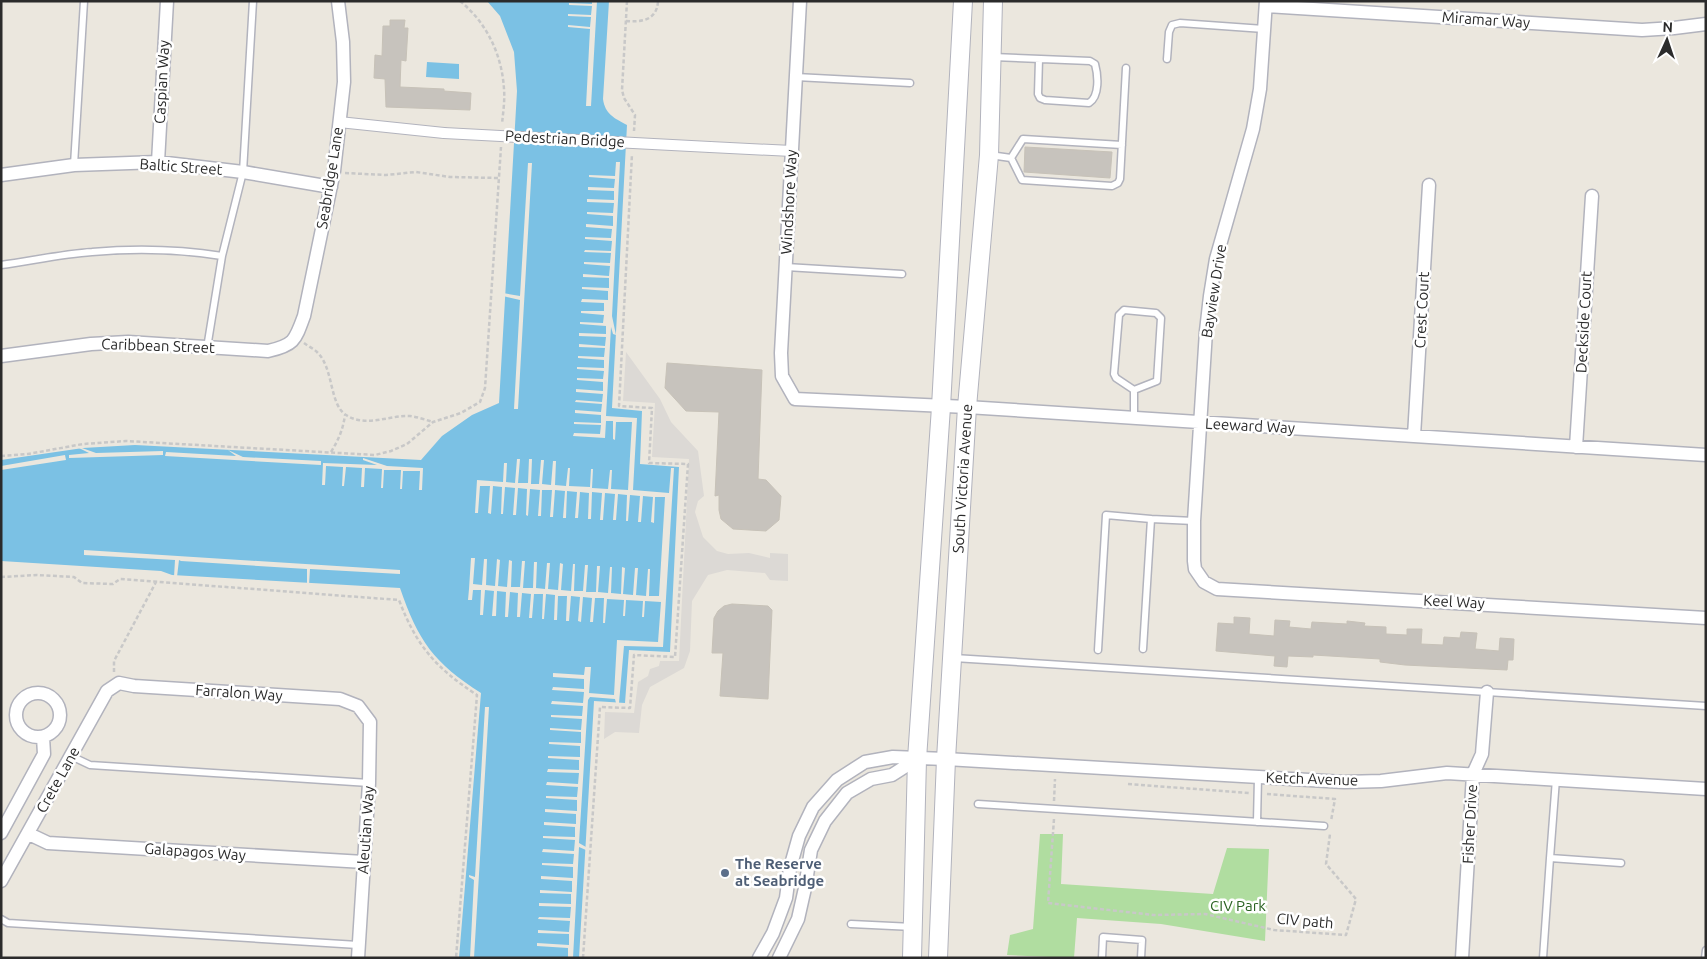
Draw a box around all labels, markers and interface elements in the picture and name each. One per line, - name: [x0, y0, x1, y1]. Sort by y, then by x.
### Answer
- street label: Miramar Way: [1441, 8, 1531, 31]
- north arrow: [1642, 15, 1692, 65]
- text: N: [1662, 19, 1673, 35]
- street label: Caspian Way: [151, 40, 172, 124]
- street label: Seabridge Lane: [313, 126, 346, 230]
- street label: Pedestrian Bridge: [505, 127, 625, 150]
- street label: Windshore Way: [777, 149, 800, 255]
- street label: Baltic Street: [139, 155, 223, 178]
- street label: Bayview Drive: [1198, 243, 1229, 339]
- street label: Deckside Court: [1572, 270, 1595, 373]
- street label: Crest Court: [1411, 271, 1432, 349]
- street label: Caribbean Street: [101, 335, 215, 356]
- street label: South Victoria Avenue: [949, 403, 975, 554]
- street label: Leeward Way: [1205, 415, 1295, 436]
- street label: Keel Way: [1423, 591, 1485, 612]
- street label: Farralon Way: [195, 681, 283, 704]
- street label: Crete Lane: [32, 744, 83, 816]
- street label: Ketch Avenue: [1265, 768, 1359, 789]
- street label: Fisher Drive: [1459, 784, 1480, 864]
- street label: Aleutian Way: [354, 785, 377, 875]
- street label: Galapagos Way: [144, 839, 246, 864]
- place label: The Reserve at Seabridge: [735, 855, 824, 889]
- marker: The Reserve at Seabridge: [719, 867, 731, 879]
- park label: CIV Park: [1210, 897, 1266, 914]
- street label: CIV path: [1276, 910, 1334, 931]

